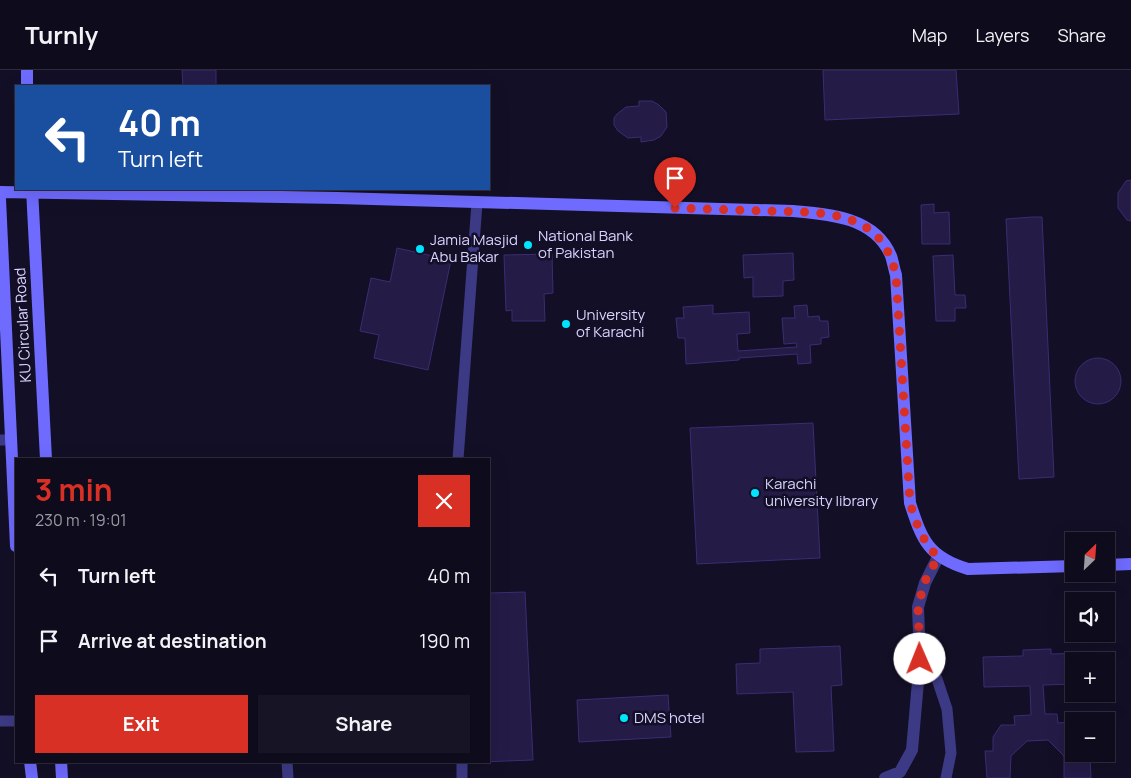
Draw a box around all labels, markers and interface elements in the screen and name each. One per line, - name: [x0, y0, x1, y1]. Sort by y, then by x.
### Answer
- text: Turnly: [25, 18, 98, 51]
- text: Map: [912, 23, 947, 47]
- text: Layers: [975, 23, 1029, 47]
- text: Share: [1057, 23, 1106, 47]
- text: 40 m: [118, 99, 201, 147]
- icon: left: [35, 105, 100, 170]
- text: Turn left: [118, 144, 203, 174]
- pin: [654, 157, 696, 208]
- icon: arrive: [661, 164, 689, 192]
- place label: National Bank of Pakistan: [538, 225, 633, 263]
- place label: Jamia Masjid Abu Bakar: [430, 229, 518, 267]
- marker: National Bank of Pakistan: [522, 239, 534, 251]
- marker: Jamia Masjid Abu Bakar: [414, 243, 426, 255]
- street label: KU Circular Road: [9, 267, 36, 383]
- place label: University of Karachi: [576, 304, 645, 342]
- marker: University of Karachi: [560, 318, 572, 330]
- text: 3 min: [35, 469, 113, 510]
- place label: Karachi university library: [765, 473, 878, 511]
- button: close: [418, 475, 470, 527]
- marker: Karachi university library: [749, 487, 761, 499]
- text: 230 m · 19:01: [35, 509, 126, 531]
- north arrow: [1065, 532, 1115, 582]
- map controls: [1065, 532, 1115, 762]
- icon: left: [35, 562, 63, 590]
- text: Turn left: [78, 563, 156, 589]
- text: 40 m: [427, 563, 470, 589]
- button: sound: [1065, 592, 1115, 642]
- icon: arrive: [35, 627, 63, 655]
- text: Arrive at destination: [78, 628, 267, 654]
- text: 190 m: [419, 628, 470, 654]
- position arrow: [893, 632, 945, 684]
- button: +: [1065, 652, 1115, 702]
- button: Exit: [35, 695, 248, 753]
- button: Share: [258, 695, 470, 753]
- place label: DMS hotel: [634, 707, 705, 728]
- marker: DMS hotel: [618, 712, 630, 724]
- button: −: [1065, 712, 1115, 762]

